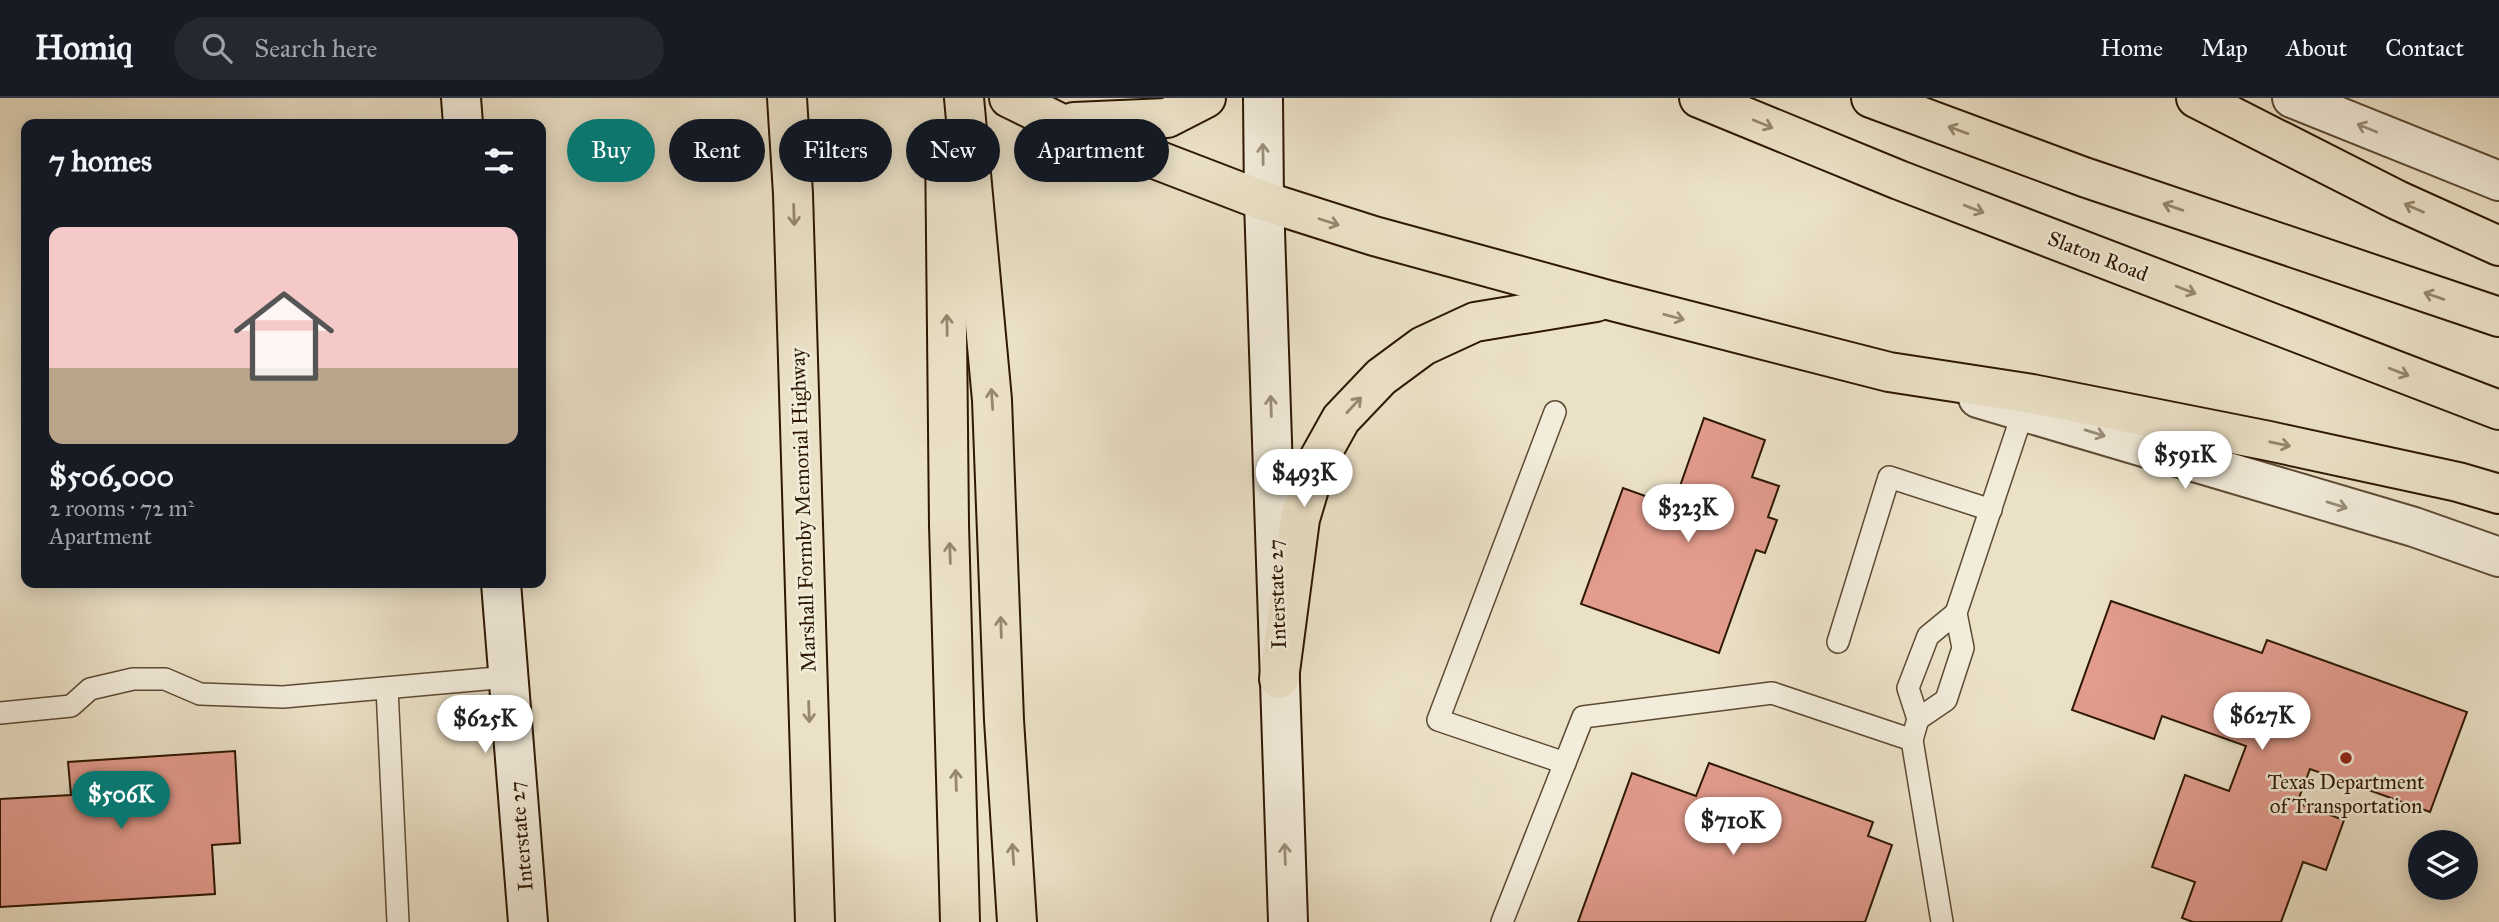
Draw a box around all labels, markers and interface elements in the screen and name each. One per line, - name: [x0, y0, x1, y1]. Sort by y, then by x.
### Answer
- search box: [174, 17, 664, 80]
- text: Homiq: [35, 28, 132, 68]
- icon: search: [198, 29, 236, 67]
- text: Search here: [254, 32, 377, 64]
- text: Home: [2100, 33, 2163, 63]
- text: Map: [2201, 33, 2248, 63]
- text: About: [2286, 33, 2347, 63]
- text: Contact: [2385, 33, 2464, 63]
- one-way arrow: [1751, 118, 1773, 131]
- chip: Buy: [567, 119, 655, 182]
- chip: Rent: [669, 119, 765, 182]
- chip: Filters: [779, 119, 892, 182]
- chip: New: [906, 119, 1000, 182]
- chip: Apartment: [1014, 119, 1169, 182]
- one-way arrow: [2357, 121, 2379, 134]
- one-way arrow: [1948, 123, 1970, 135]
- icon: filters: [480, 142, 518, 180]
- text: 7 homes: [49, 143, 152, 179]
- one-way arrow: [1257, 143, 1270, 166]
- one-way arrow: [2162, 200, 2184, 212]
- one-way arrow: [2404, 201, 2425, 214]
- one-way arrow: [787, 203, 800, 226]
- one-way arrow: [1962, 203, 1984, 216]
- one-way arrow: [1318, 217, 1340, 229]
- street label: Slaton Road: [2044, 225, 2152, 287]
- icon: home: [221, 273, 347, 399]
- one-way arrow: [2175, 285, 2197, 298]
- one-way arrow: [2424, 288, 2446, 301]
- one-way arrow: [1662, 311, 1685, 324]
- one-way arrow: [940, 314, 954, 337]
- street label: Marshall Formby Memorial Highway: [784, 346, 822, 673]
- one-way arrow: [2387, 366, 2409, 379]
- one-way arrow: [985, 389, 998, 411]
- one-way arrow: [1264, 395, 1277, 418]
- one-way arrow: [1346, 396, 1362, 414]
- one-way arrow: [2084, 427, 2106, 440]
- pin: $591K: [2136, 432, 2234, 491]
- one-way arrow: [2268, 437, 2291, 451]
- text: $591K: [2154, 440, 2216, 468]
- pin: $493K: [1255, 450, 1353, 509]
- text: $506,000: [49, 458, 174, 494]
- text: $493K: [1272, 458, 1336, 486]
- pin: $323K: [1639, 484, 1737, 544]
- text: $323K: [1658, 493, 1718, 521]
- text: 2 rooms · 72 m²: [49, 494, 194, 522]
- one-way arrow: [2326, 499, 2348, 512]
- text: Apartment: [49, 522, 152, 550]
- street label: Interstate 27: [1262, 539, 1292, 649]
- one-way arrow: [943, 542, 956, 565]
- one-way arrow: [994, 615, 1007, 638]
- pin: $627K: [2213, 692, 2311, 752]
- pin: $625K: [436, 696, 534, 755]
- one-way arrow: [802, 700, 815, 723]
- text: $627K: [2230, 701, 2294, 729]
- text: $625K: [453, 704, 517, 732]
- marker: Texas Department of Transportation: [2338, 750, 2354, 766]
- one-way arrow: [949, 769, 963, 792]
- place label: Texas Department of Transportation: [2268, 769, 2425, 819]
- pin: $506K: [72, 772, 170, 831]
- text: $506K: [88, 780, 154, 808]
- street label: Interstate 27: [503, 780, 539, 892]
- pin: $710K: [1684, 798, 1782, 857]
- text: $710K: [1701, 806, 1765, 834]
- map controls: [2408, 830, 2478, 900]
- button: layers: [2408, 830, 2478, 900]
- one-way arrow: [1006, 843, 1019, 866]
- one-way arrow: [1279, 843, 1292, 866]

